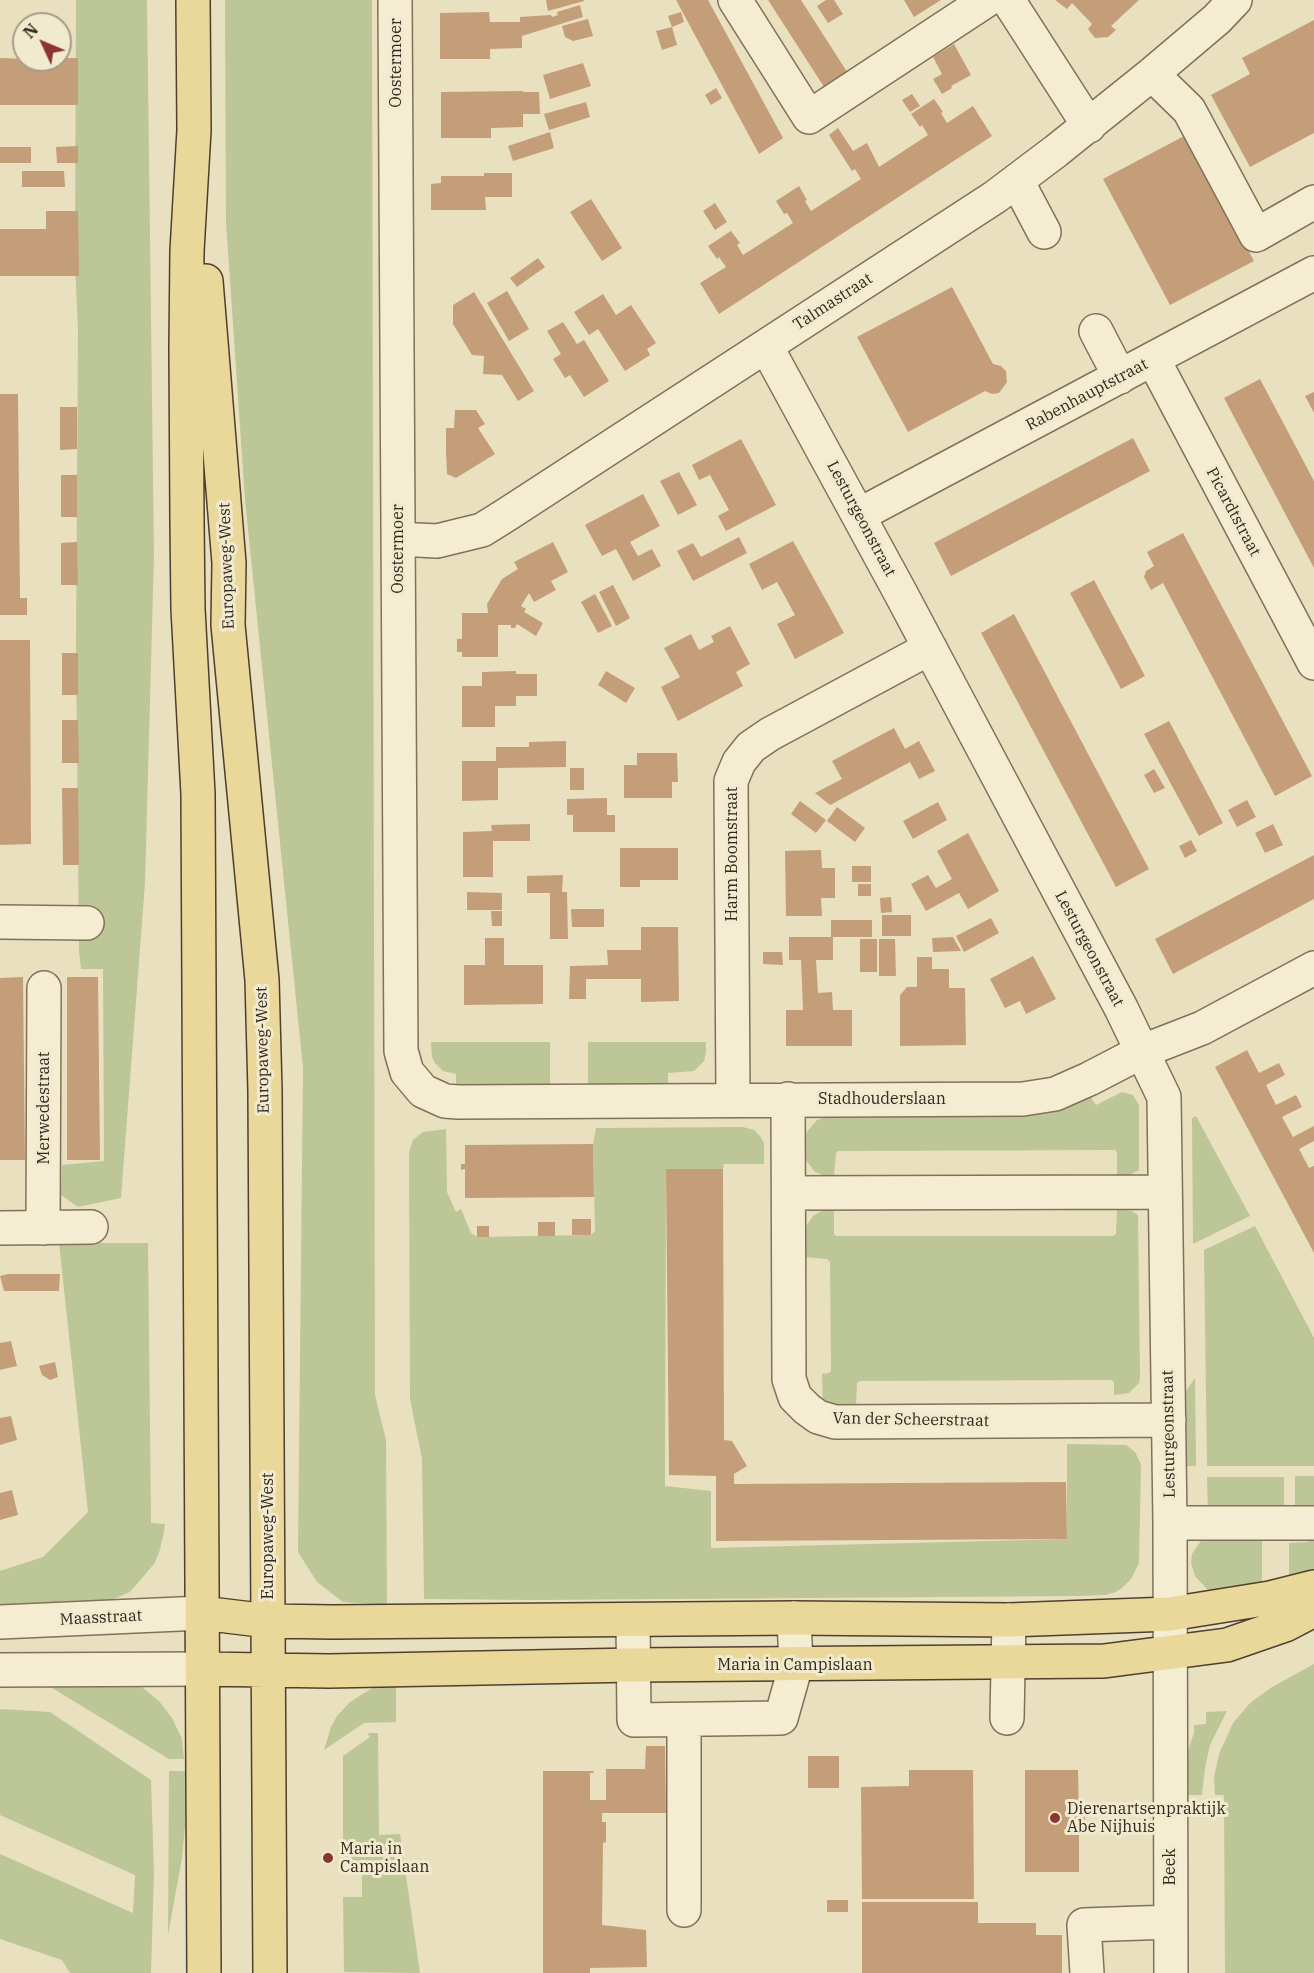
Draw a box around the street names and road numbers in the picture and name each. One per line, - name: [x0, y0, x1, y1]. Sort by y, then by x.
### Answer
- street label: Oostermoer: [386, 18, 406, 108]
- street label: Talmastraat: [790, 269, 876, 335]
- street label: Rabenhauptstraat: [1023, 355, 1151, 435]
- street label: Lesturgeonstraat: [822, 458, 900, 580]
- street label: Picardtstraat: [1202, 464, 1264, 560]
- street label: Europaweg-West: [215, 502, 239, 630]
- street label: Oostermoer: [388, 504, 408, 594]
- street label: Harm Boomstraat: [722, 787, 742, 921]
- street label: Lesturgeonstraat: [1050, 888, 1128, 1010]
- street label: Europaweg-West: [252, 986, 274, 1114]
- street label: Merwedestraat: [34, 1052, 54, 1164]
- street label: Stadhouderslaan: [818, 1089, 946, 1109]
- street label: Lesturgeonstraat: [1158, 1370, 1180, 1498]
- street label: Van der Scheerstraat: [833, 1409, 989, 1431]
- street label: Europaweg-West: [258, 1472, 278, 1600]
- street label: Maasstraat: [59, 1606, 143, 1630]
- street label: Maria in Campislaan: [717, 1655, 873, 1675]
- street label: Beek: [1160, 1848, 1180, 1886]

